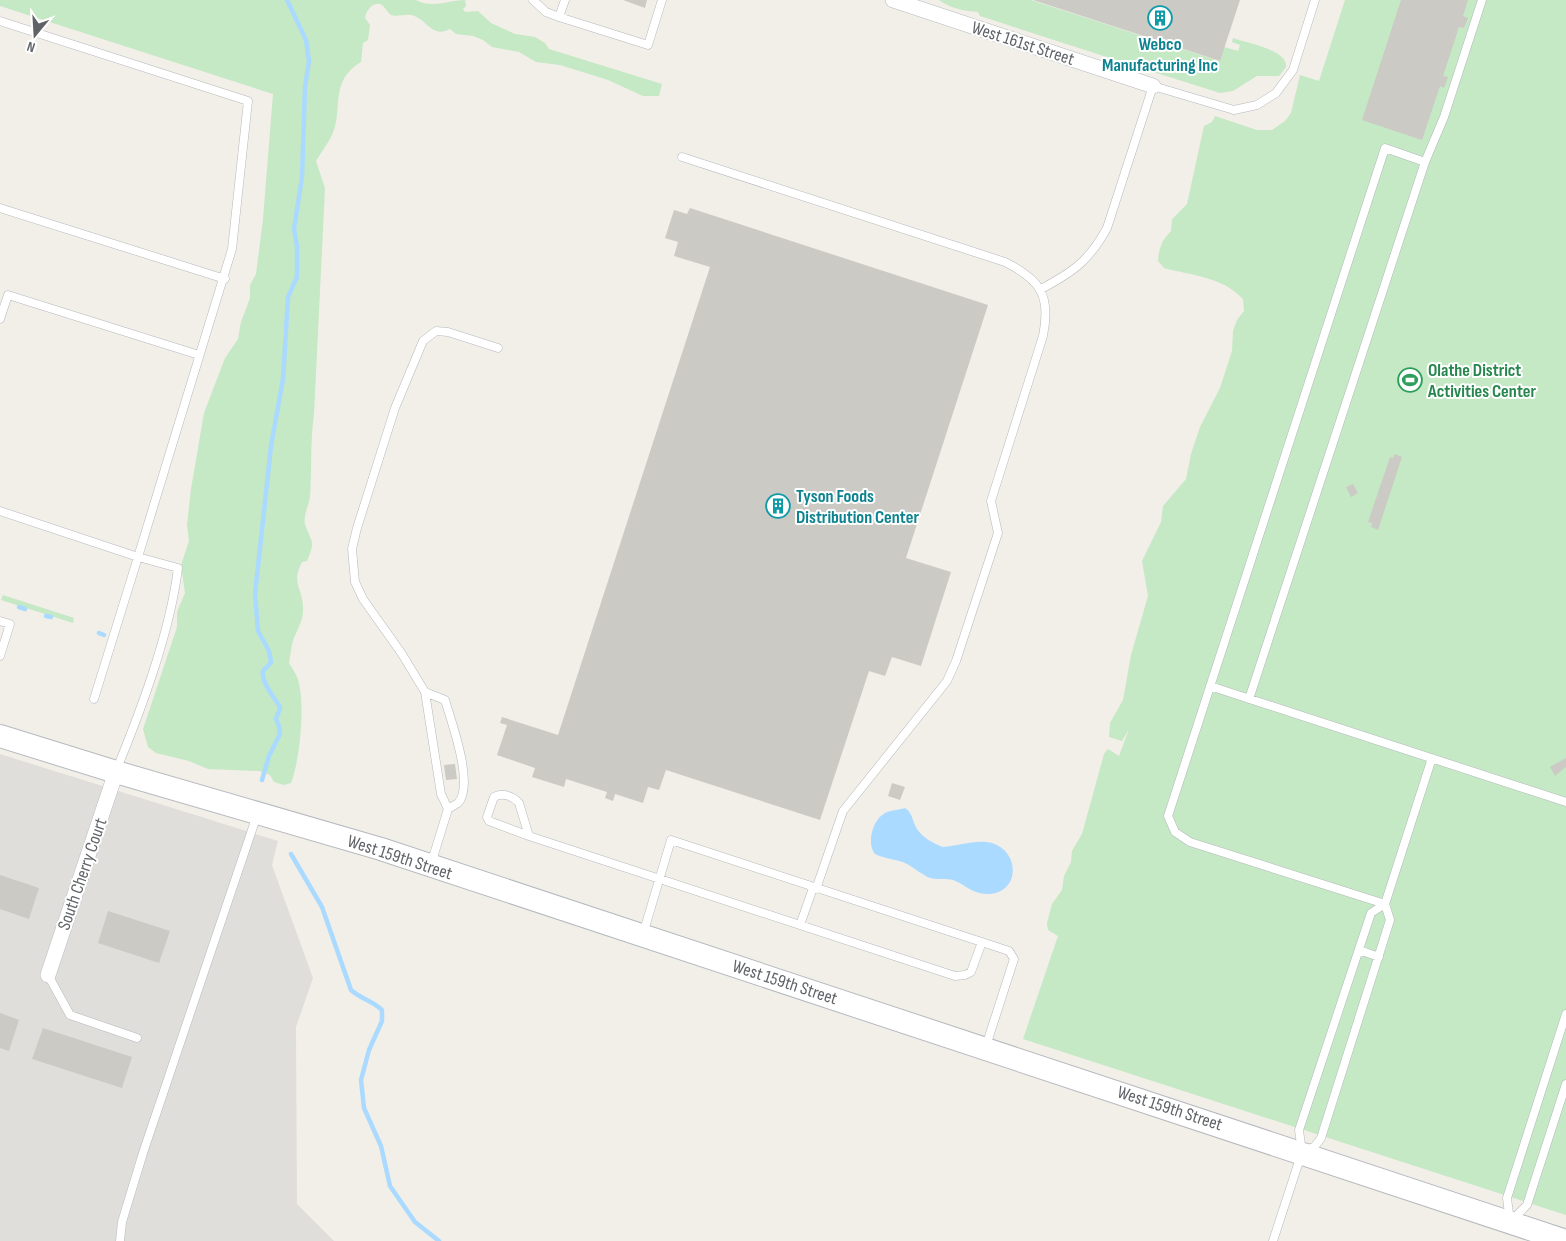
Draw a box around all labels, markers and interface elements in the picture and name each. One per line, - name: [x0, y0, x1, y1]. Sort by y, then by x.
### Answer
- building icon: Webco Manufacturing Inc: [1147, 5, 1173, 31]
- north arrow: [10, 10, 60, 60]
- street label: West 161st Street: [969, 17, 1077, 70]
- place label: Webco Manufacturing Inc: [1102, 34, 1218, 76]
- text: N: [25, 38, 37, 56]
- place label: Olathe District Activities Center: [1427, 360, 1536, 402]
- sports icon: Olathe District Activities Center: [1397, 367, 1423, 393]
- place label: Tyson Foods Distribution Center: [796, 486, 919, 528]
- building icon: Tyson Foods Distribution Center: [765, 493, 791, 519]
- street label: South Cherry Court: [53, 815, 112, 933]
- street label: West 159th Street: [345, 831, 455, 884]
- street label: West 159th Street: [730, 956, 840, 1009]
- street label: West 159th Street: [1115, 1082, 1225, 1135]

